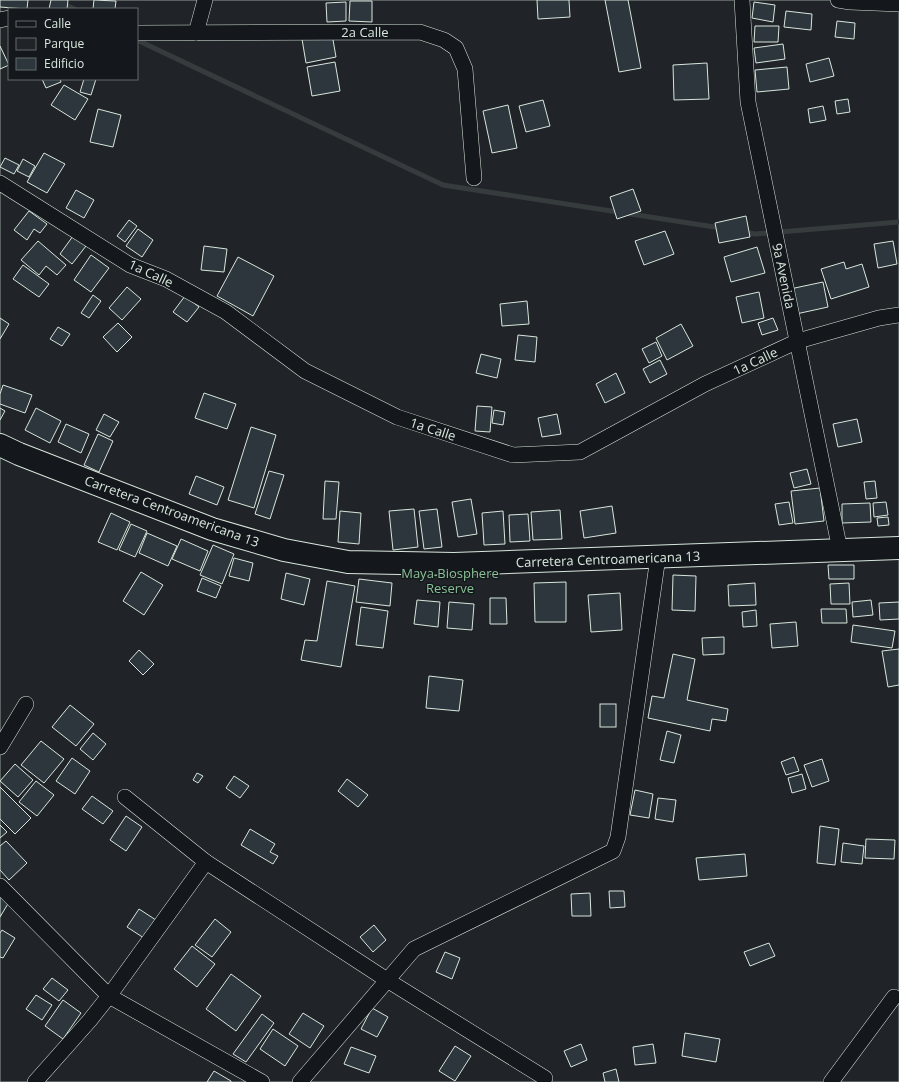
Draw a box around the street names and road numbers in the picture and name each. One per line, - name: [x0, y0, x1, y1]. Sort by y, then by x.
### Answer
- street label: 2a Calle: [341, 23, 389, 41]
- street label: 9a Avenida: [768, 242, 800, 310]
- street label: 1a Calle: [126, 255, 176, 291]
- street label: 1a Calle: [730, 343, 780, 379]
- street label: 1a Calle: [408, 413, 458, 445]
- street label: Carretera Centroamericana 13: [82, 471, 262, 551]
- street label: Carretera Centroamericana 13: [516, 547, 700, 571]

